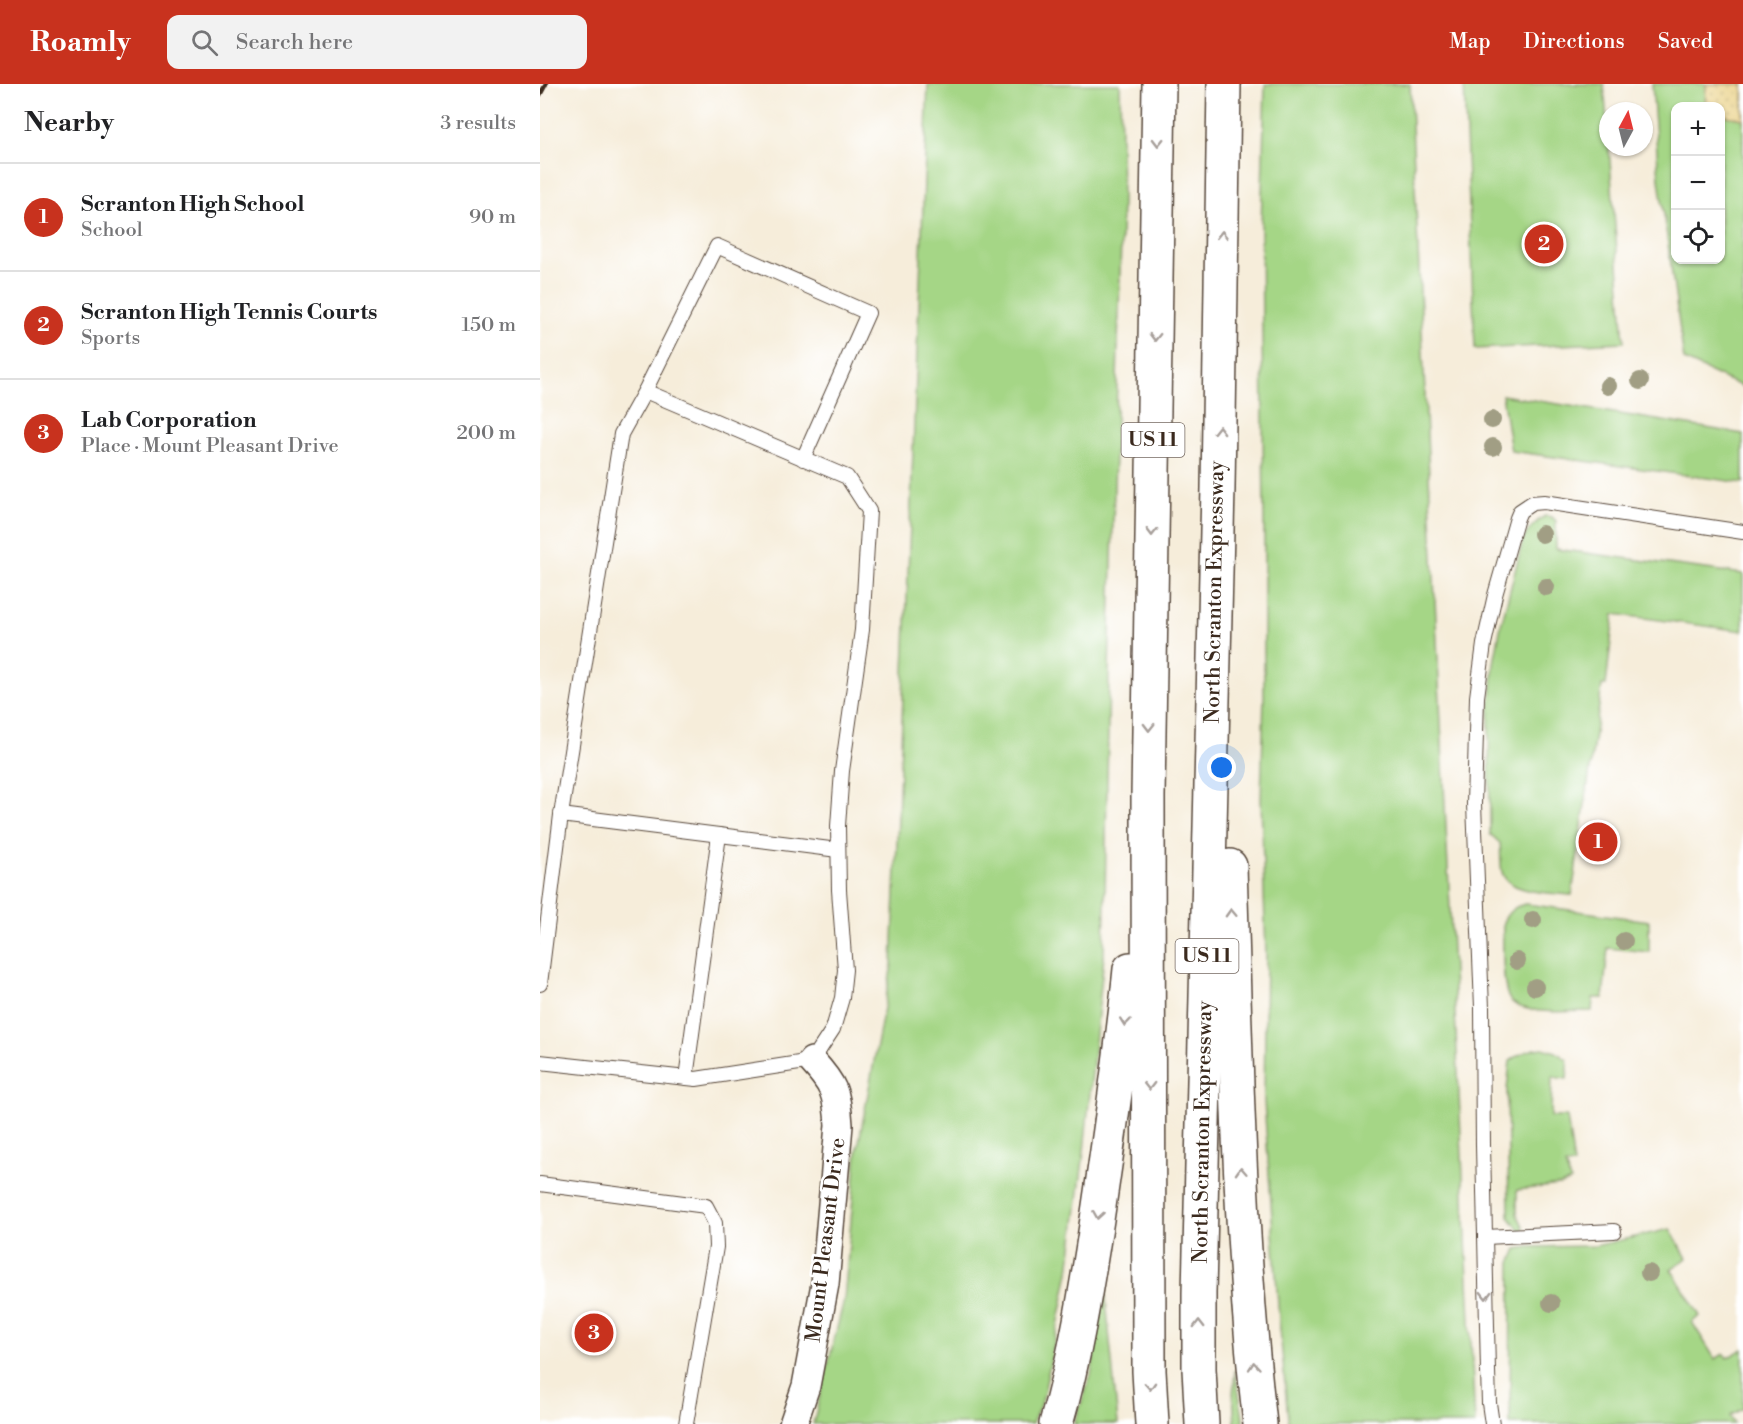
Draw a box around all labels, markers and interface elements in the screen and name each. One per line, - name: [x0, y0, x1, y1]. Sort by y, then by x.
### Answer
- search box: [167, 15, 587, 69]
- text: Roamly: [30, 25, 131, 60]
- icon: search: [188, 26, 221, 59]
- text: Search here: [236, 29, 353, 56]
- text: Map: [1449, 29, 1491, 55]
- text: Directions: [1524, 29, 1625, 55]
- text: Saved: [1658, 29, 1713, 55]
- north arrow: [1599, 102, 1653, 156]
- map controls: [1671, 102, 1725, 264]
- button: +: [1671, 102, 1725, 156]
- text: Nearby: [24, 107, 114, 139]
- text: 3 results: [440, 111, 516, 136]
- one-way arrow: [1152, 138, 1164, 147]
- button: −: [1671, 156, 1725, 210]
- text: Scranton High School: [81, 191, 305, 218]
- text: 1: [39, 205, 48, 230]
- text: 90 m: [469, 205, 516, 230]
- button: locate: [1671, 210, 1725, 264]
- text: School: [81, 218, 143, 243]
- pin: 2: [1524, 222, 1564, 266]
- one-way arrow: [1215, 230, 1228, 239]
- text: Scranton High Tennis Courts: [81, 299, 378, 326]
- text: 2: [37, 313, 50, 338]
- text: 150 m: [461, 313, 516, 338]
- text: Sports: [81, 326, 140, 351]
- one-way arrow: [1149, 333, 1161, 342]
- text: Lab Corporation: [81, 407, 256, 434]
- text: 3: [37, 421, 50, 446]
- text: 200 m: [456, 421, 516, 446]
- road number: US 11: [1122, 423, 1184, 457]
- one-way arrow: [1213, 425, 1225, 434]
- text: Place · Mount Pleasant Drive: [81, 434, 339, 459]
- street label: North Scranton Expressway: [1200, 460, 1230, 724]
- one-way arrow: [1146, 528, 1158, 537]
- one-way arrow: [1143, 723, 1155, 732]
- your location: [1207, 753, 1236, 782]
- pin: 1: [1578, 820, 1618, 864]
- one-way arrow: [1225, 909, 1238, 918]
- road number: US 11: [1176, 939, 1238, 973]
- street label: North Scranton Expressway: [1188, 1000, 1218, 1264]
- one-way arrow: [1119, 1018, 1132, 1027]
- one-way arrow: [1143, 1082, 1155, 1091]
- street label: Mount Pleasant Drive: [801, 1136, 851, 1344]
- one-way arrow: [1234, 1167, 1247, 1176]
- one-way arrow: [1092, 1211, 1104, 1220]
- one-way arrow: [1480, 1291, 1493, 1300]
- pin: 3: [574, 1310, 614, 1356]
- one-way arrow: [1193, 1319, 1205, 1328]
- one-way arrow: [1248, 1361, 1261, 1370]
- one-way arrow: [1143, 1382, 1156, 1391]

